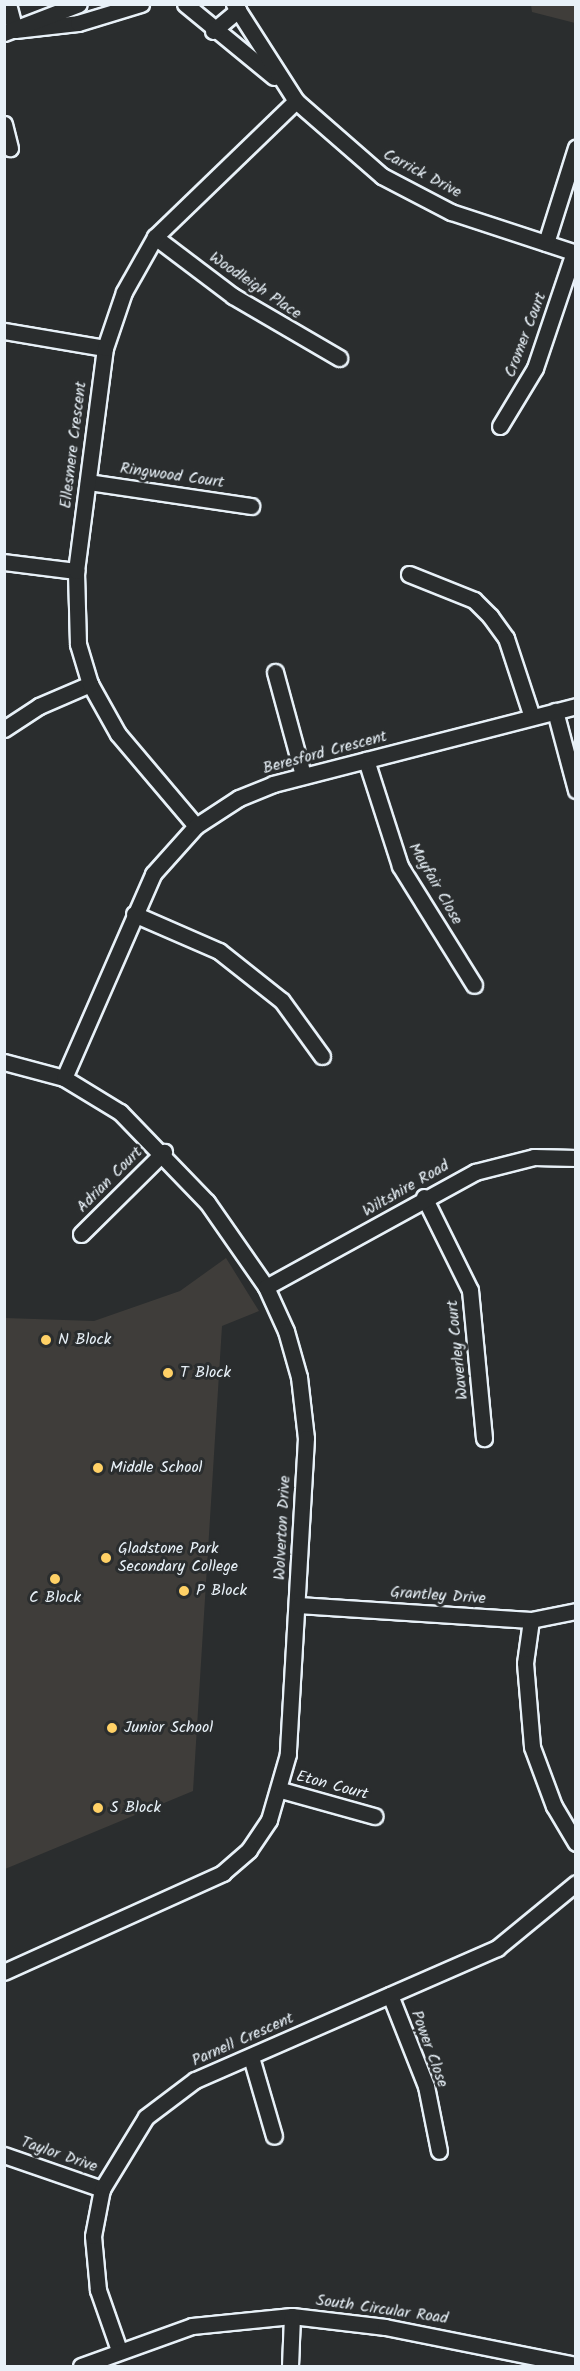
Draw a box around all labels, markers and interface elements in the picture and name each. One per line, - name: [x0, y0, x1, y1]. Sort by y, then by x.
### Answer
- street label: Carrick Drive: [380, 145, 464, 203]
- street label: Woodleigh Place: [205, 248, 305, 324]
- street label: Cromer Court: [501, 290, 551, 380]
- street label: Ellesmere Crescent: [57, 380, 91, 510]
- street label: Ringwood Court: [119, 459, 225, 493]
- street label: Beresford Crescent: [261, 727, 389, 779]
- street label: Mayfair Close: [404, 840, 466, 928]
- street label: Adrian Court: [73, 1143, 147, 1217]
- street label: Wiltshire Road: [359, 1157, 453, 1221]
- street label: Waverley Court: [443, 1299, 473, 1401]
- place label: N Block: [58, 1330, 111, 1350]
- marker: N Block: [39, 1333, 53, 1347]
- place label: T Block: [180, 1363, 231, 1383]
- marker: T Block: [161, 1366, 175, 1380]
- place label: Middle School: [110, 1458, 203, 1478]
- marker: Middle School: [91, 1461, 105, 1475]
- street label: Wolverton Drive: [271, 1475, 295, 1581]
- place label: Gladstone Park Secondary College: [118, 1539, 238, 1577]
- marker: Gladstone Park Secondary College: [99, 1551, 113, 1565]
- marker: C Block: [48, 1572, 62, 1586]
- place label: P Block: [196, 1581, 247, 1601]
- street label: Grantley Drive: [390, 1583, 486, 1609]
- marker: P Block: [177, 1584, 191, 1598]
- place label: C Block: [29, 1588, 81, 1608]
- place label: Junior School: [124, 1718, 213, 1738]
- marker: Junior School: [105, 1721, 119, 1735]
- street label: Eton Court: [294, 1767, 370, 1805]
- place label: S Block: [110, 1798, 161, 1818]
- marker: S Block: [91, 1801, 105, 1815]
- street label: Power Close: [406, 2008, 452, 2090]
- street label: Parnell Crescent: [189, 2009, 297, 2071]
- street label: Taylor Drive: [18, 2133, 100, 2177]
- street label: South Circular Road: [315, 2291, 449, 2329]

